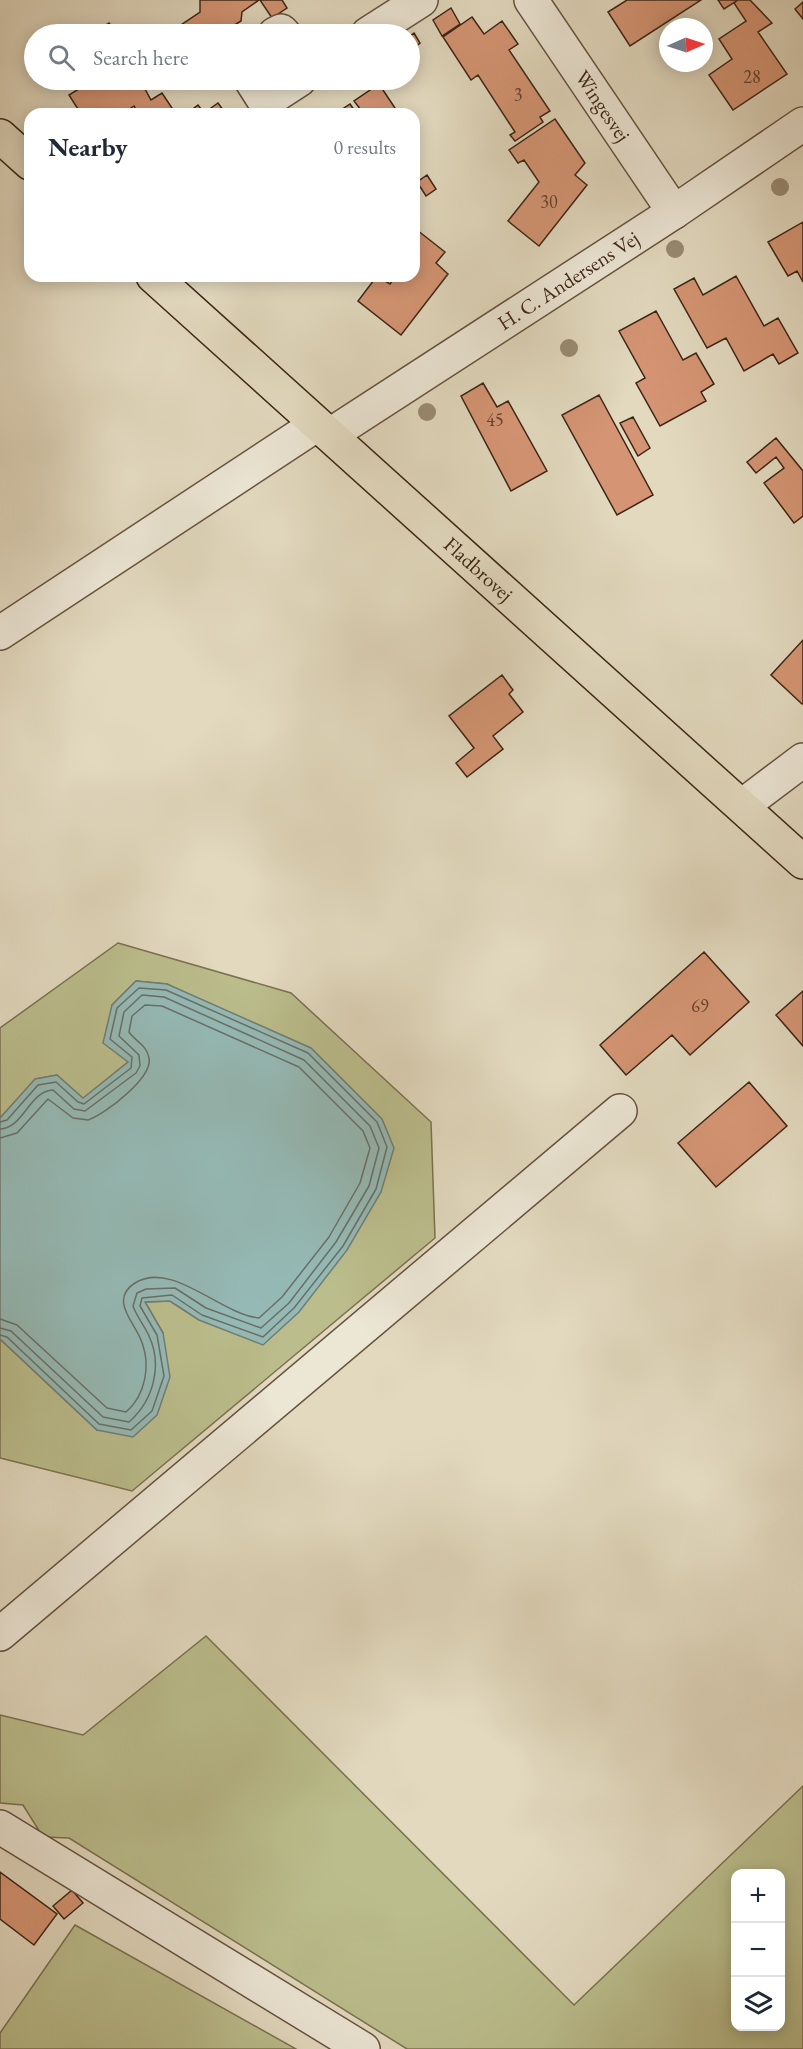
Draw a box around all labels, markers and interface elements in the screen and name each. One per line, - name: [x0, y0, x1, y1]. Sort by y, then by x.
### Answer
- north arrow: [659, 18, 713, 72]
- search box: [24, 24, 420, 90]
- icon: search: [45, 41, 78, 74]
- text: Search here: [93, 43, 188, 72]
- street label: Wingesvej: [569, 65, 637, 147]
- house number: 28: [743, 65, 761, 88]
- house number: 3: [514, 83, 522, 106]
- text: Nearby: [48, 130, 128, 164]
- text: 0 results: [333, 134, 396, 160]
- house number: 30: [540, 190, 558, 213]
- street label: H. C. Andersens Vej: [492, 224, 644, 336]
- house number: 45: [486, 408, 504, 431]
- street label: Fladbrovej: [438, 531, 519, 607]
- house number: 69: [691, 994, 709, 1017]
- map controls: [731, 1869, 785, 2031]
- button: +: [731, 1869, 785, 1923]
- button: −: [731, 1923, 785, 1977]
- button: layers: [731, 1977, 785, 2031]

